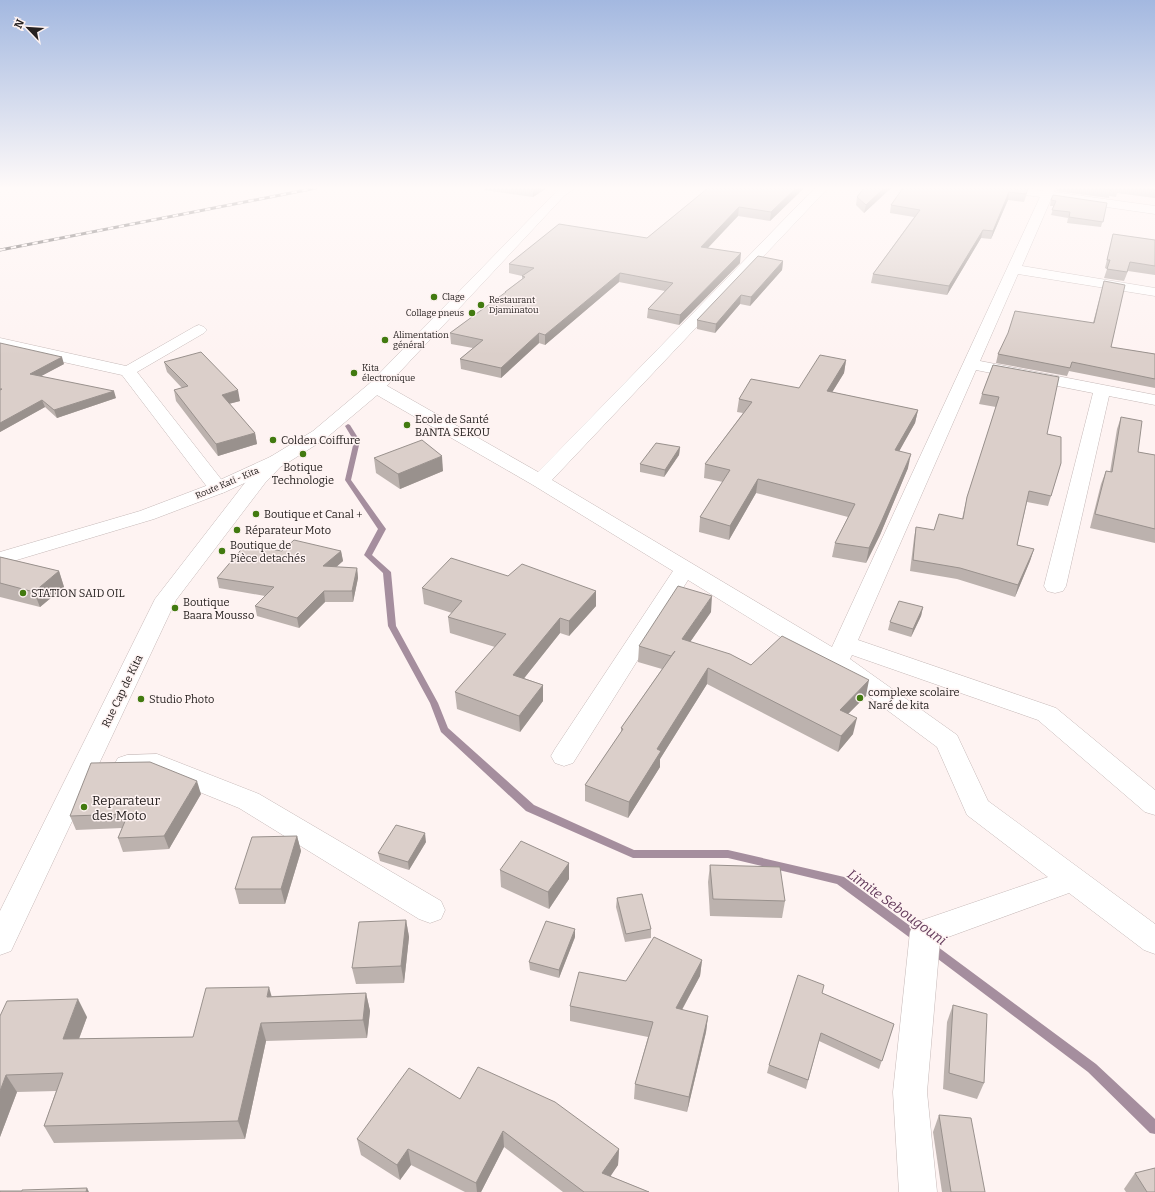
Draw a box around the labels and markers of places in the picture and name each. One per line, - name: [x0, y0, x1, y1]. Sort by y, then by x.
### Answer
- marker: Clage: [429, 292, 439, 302]
- place label: Clage: [442, 292, 465, 302]
- place label: Restaurant Djaminatou: [489, 295, 539, 315]
- marker: Restaurant Djaminatou: [476, 300, 486, 310]
- place label: Collage pneus: [406, 308, 464, 318]
- marker: Collage pneus: [467, 308, 477, 318]
- place label: Alimentation général: [393, 330, 449, 350]
- marker: Alimentation général: [380, 335, 390, 345]
- place label: Kita électronique: [362, 363, 415, 383]
- marker: Kita électronique: [349, 368, 359, 378]
- place label: Ecole de Santé BANTA SEKOU: [415, 413, 490, 439]
- marker: Ecole de Santé BANTA SEKOU: [402, 420, 412, 430]
- place label: Colden Coiffure: [281, 434, 360, 447]
- marker: Colden Coiffure: [268, 435, 278, 445]
- marker: Botique Technologie: [298, 449, 308, 459]
- place label: Botique Technologie: [272, 461, 334, 487]
- place label: Boutique et Canal +: [264, 508, 362, 521]
- marker: Boutique et Canal +: [251, 509, 261, 519]
- place label: Réparateur Moto: [245, 524, 331, 537]
- marker: Réparateur Moto: [232, 525, 242, 535]
- place label: Boutique de Pièce detachés: [230, 539, 305, 565]
- marker: Boutique de Pièce detachés: [217, 546, 227, 556]
- place label: STATION SAID OIL: [31, 587, 125, 600]
- marker: STATION SAID OIL: [18, 588, 28, 598]
- place label: Boutique Baara Mousso: [183, 596, 254, 622]
- marker: Boutique Baara Mousso: [170, 603, 180, 613]
- place label: complexe scolaire Naré de kita: [868, 686, 960, 712]
- place label: Studio Photo: [149, 693, 214, 706]
- marker: complexe scolaire Naré de kita: [855, 693, 865, 703]
- marker: Studio Photo: [136, 694, 146, 704]
- place label: Reparateur des Moto: [92, 793, 160, 823]
- marker: Reparateur des Moto: [79, 802, 89, 812]

